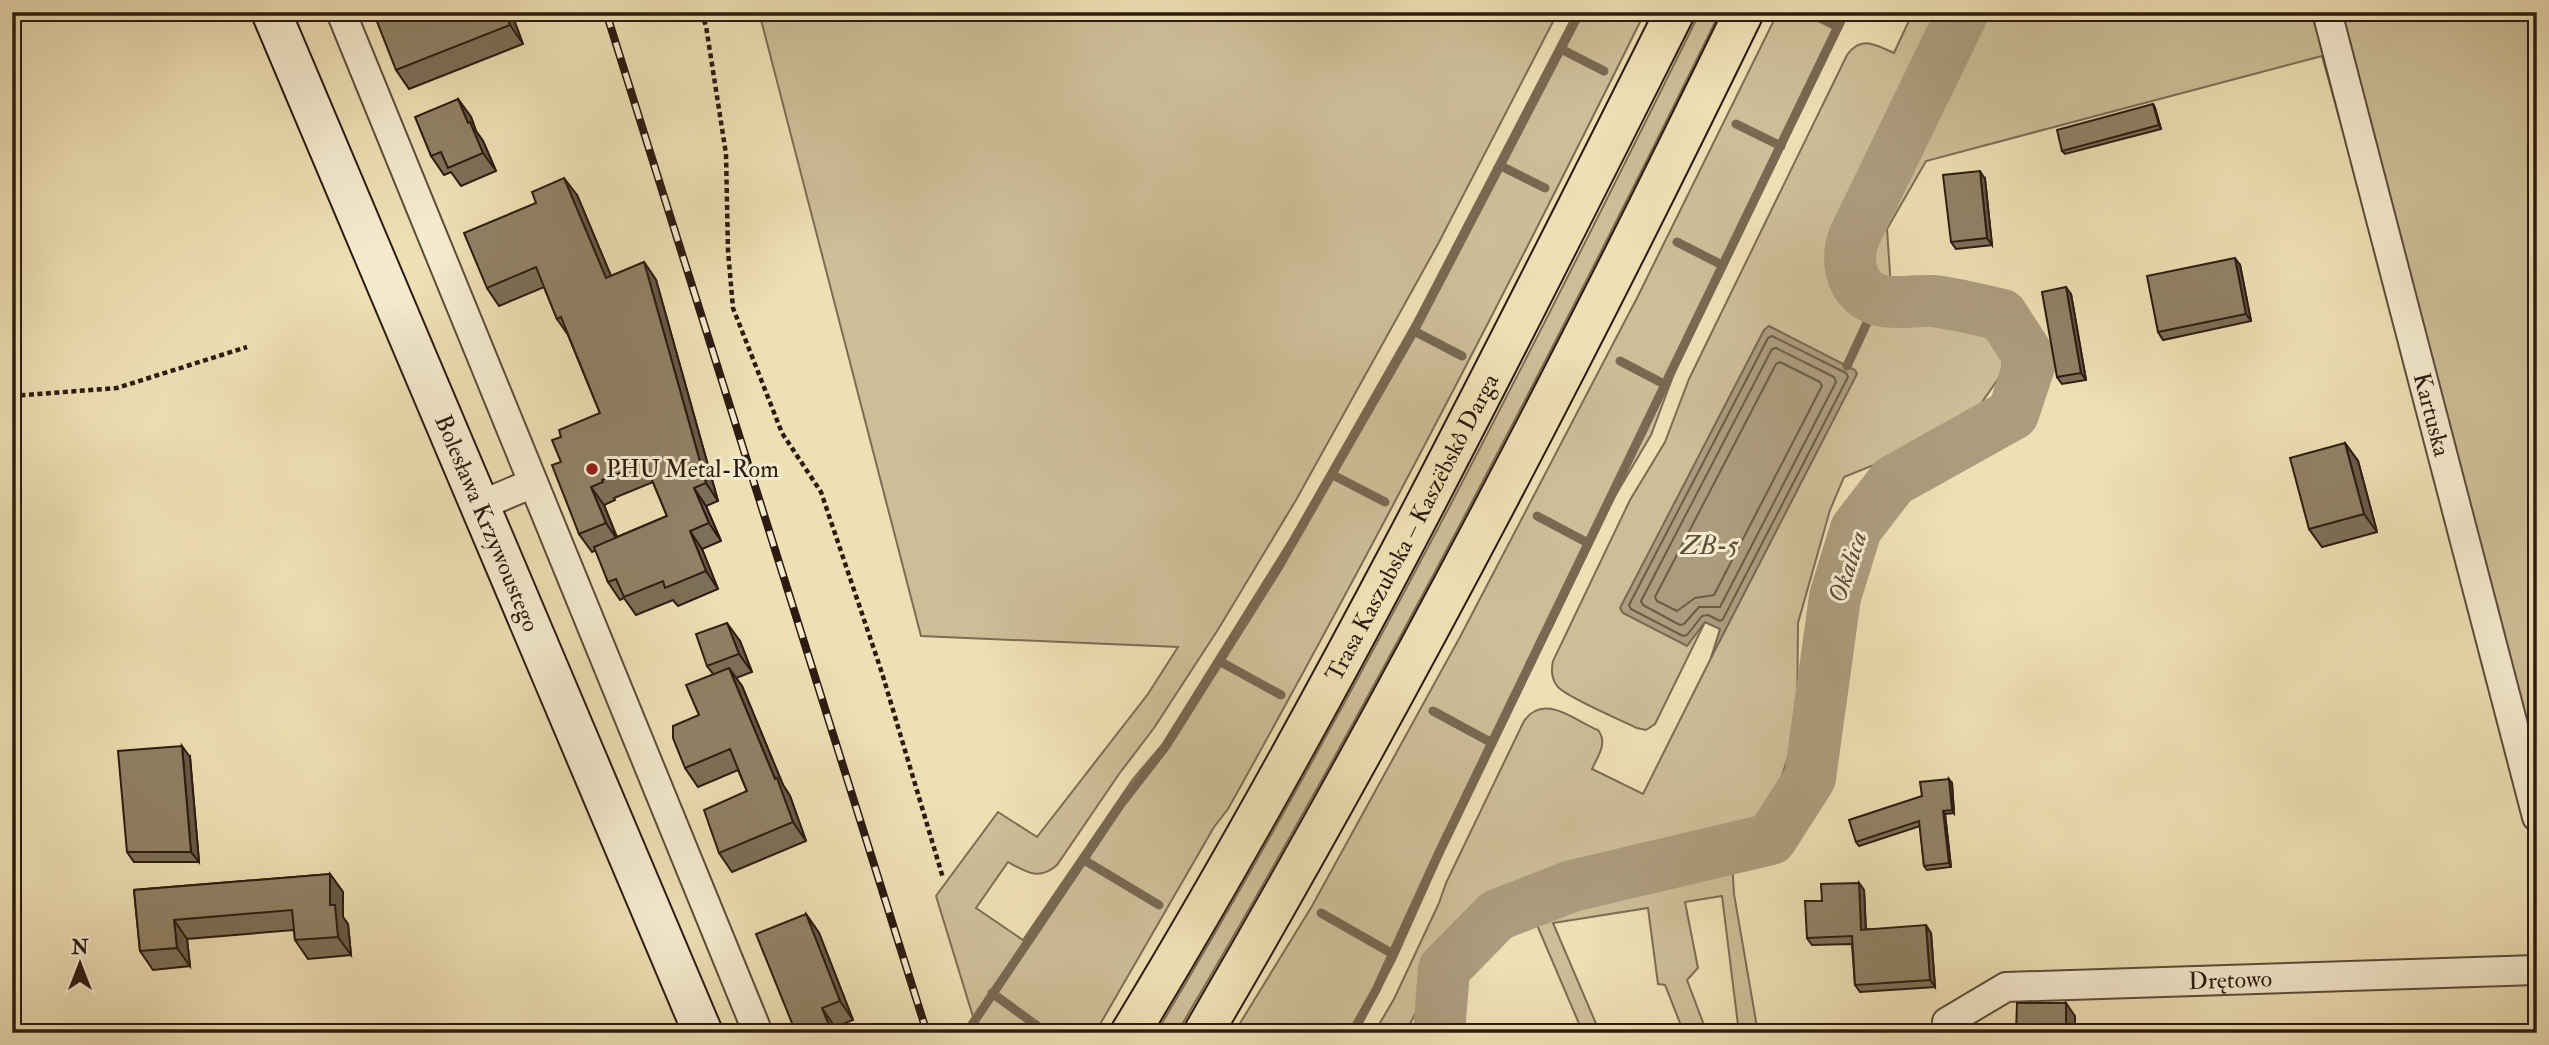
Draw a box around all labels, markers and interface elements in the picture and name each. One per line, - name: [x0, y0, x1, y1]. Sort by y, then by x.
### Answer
- street label: Trasa Kaszubska – Kaszëbskô Darga: [1318, 367, 1506, 687]
- street label: Kartuska: [2406, 369, 2458, 461]
- street label: Bolesława Krzywoustego: [428, 410, 547, 636]
- place label: PHU Metal-Rom: [606, 454, 779, 485]
- marker: PHU Metal-Rom: [584, 461, 600, 477]
- water label: Okalica: [1821, 527, 1875, 607]
- water label: ZB-5: [1680, 530, 1739, 562]
- north arrow: [46, 930, 116, 1000]
- text: N: [70, 936, 89, 960]
- street label: Drętowo: [2188, 963, 2273, 997]

